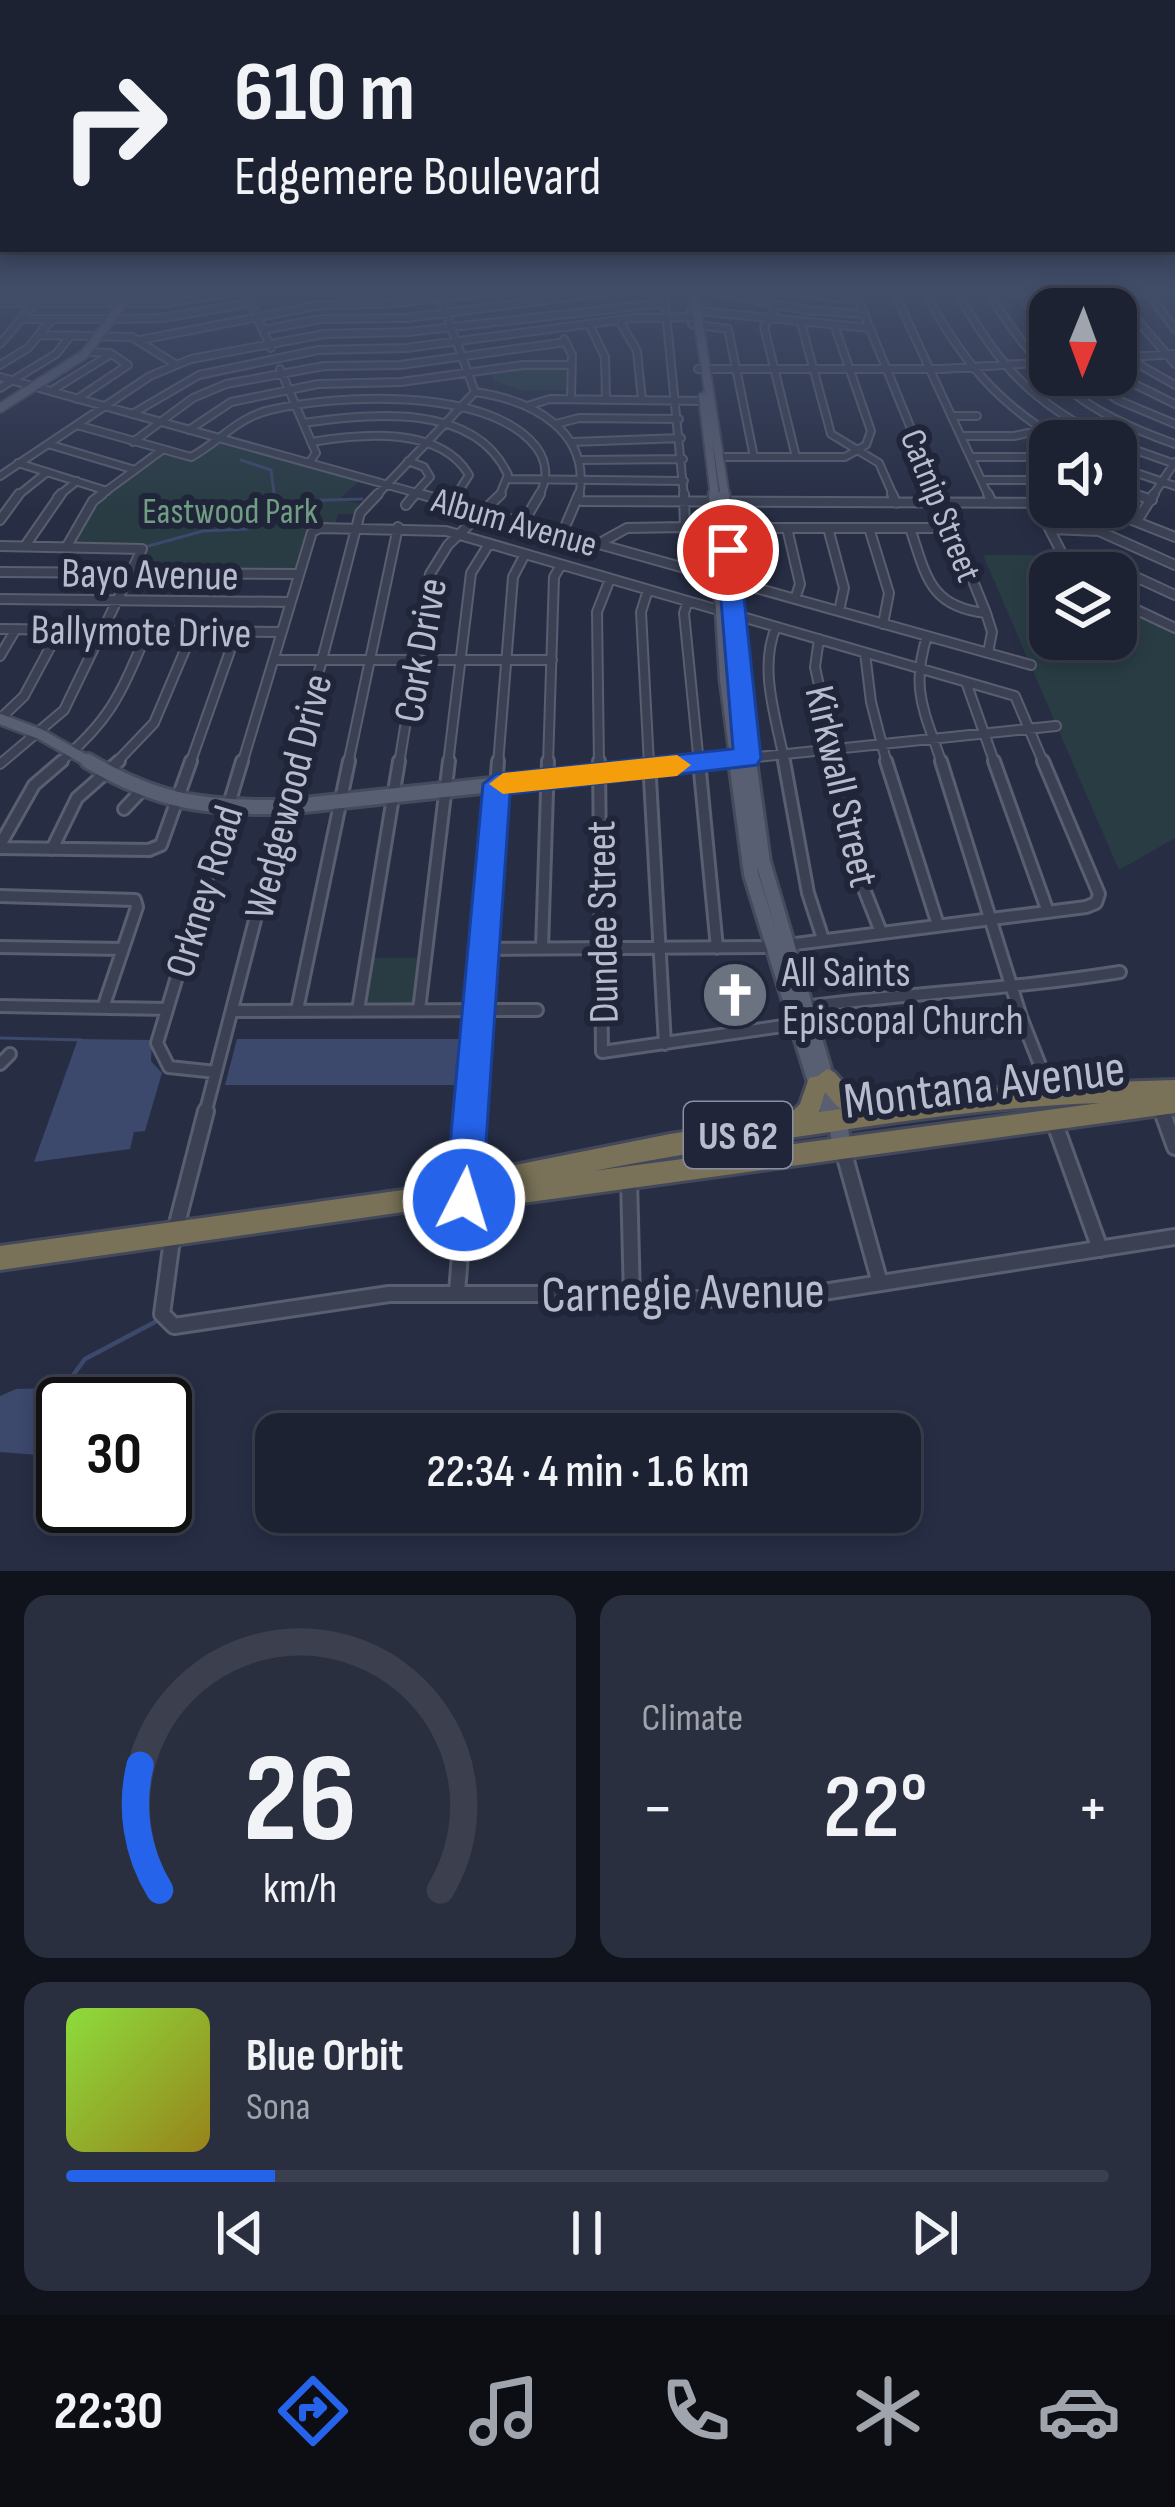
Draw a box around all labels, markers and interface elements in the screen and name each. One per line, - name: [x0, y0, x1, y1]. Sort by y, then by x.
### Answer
- text: 610 m: [234, 43, 415, 144]
- icon: right: [36, 48, 192, 204]
- text: Edgemere Boulevard: [234, 145, 601, 210]
- north arrow: [1029, 288, 1137, 396]
- map controls: [1029, 288, 1137, 660]
- button: sound: [1029, 420, 1137, 528]
- street label: Catnip Street: [890, 424, 990, 588]
- street label: Album Avenue: [426, 479, 602, 567]
- park label: Eastwood Park: [142, 491, 318, 534]
- pin: [677, 499, 779, 601]
- icon: arrive: [695, 517, 761, 583]
- street label: Bayo Avenue: [61, 548, 239, 603]
- button: layers: [1029, 552, 1137, 660]
- street label: Cork Drive: [384, 574, 459, 727]
- street label: Ballymote Drive: [30, 605, 252, 660]
- street label: Wedgewood Drive: [234, 669, 344, 924]
- street label: Kirkwall Street: [793, 681, 888, 892]
- street label: Orkney Road: [155, 800, 256, 983]
- street label: Dundee Street: [576, 820, 631, 1024]
- place label: All Saints Episcopal Church: [781, 948, 1024, 1047]
- church icon: All Saints Episcopal Church: [700, 960, 770, 1030]
- street label: Montana Avenue: [840, 1038, 1128, 1133]
- road number: US 62: [684, 1102, 792, 1168]
- position arrow: [401, 1137, 527, 1263]
- street label: Carnegie Avenue: [541, 1261, 825, 1326]
- speed limit sign: 30: [36, 1377, 192, 1533]
- text: 22:34 · 4 min · 1.6 km: [427, 1445, 749, 1500]
- text: Climate: [642, 1695, 743, 1742]
- text: 26: [243, 1727, 356, 1876]
- text: 22°: [823, 1755, 928, 1863]
- text: −: [642, 1770, 674, 1849]
- text: +: [1077, 1770, 1109, 1849]
- text: km/h: [263, 1862, 337, 1914]
- text: Blue Orbit: [246, 2029, 403, 2084]
- text: Sona: [246, 2084, 311, 2131]
- icon: previous: [207, 2200, 273, 2266]
- icon: pause: [554, 2200, 620, 2266]
- icon: next: [902, 2200, 968, 2266]
- icon: directions: [271, 2369, 355, 2453]
- icon: music: [462, 2369, 546, 2453]
- icon: phone: [654, 2369, 738, 2453]
- icon: climate: [846, 2369, 930, 2453]
- icon: car: [1037, 2369, 1121, 2453]
- text: 22:30: [54, 2379, 163, 2444]

